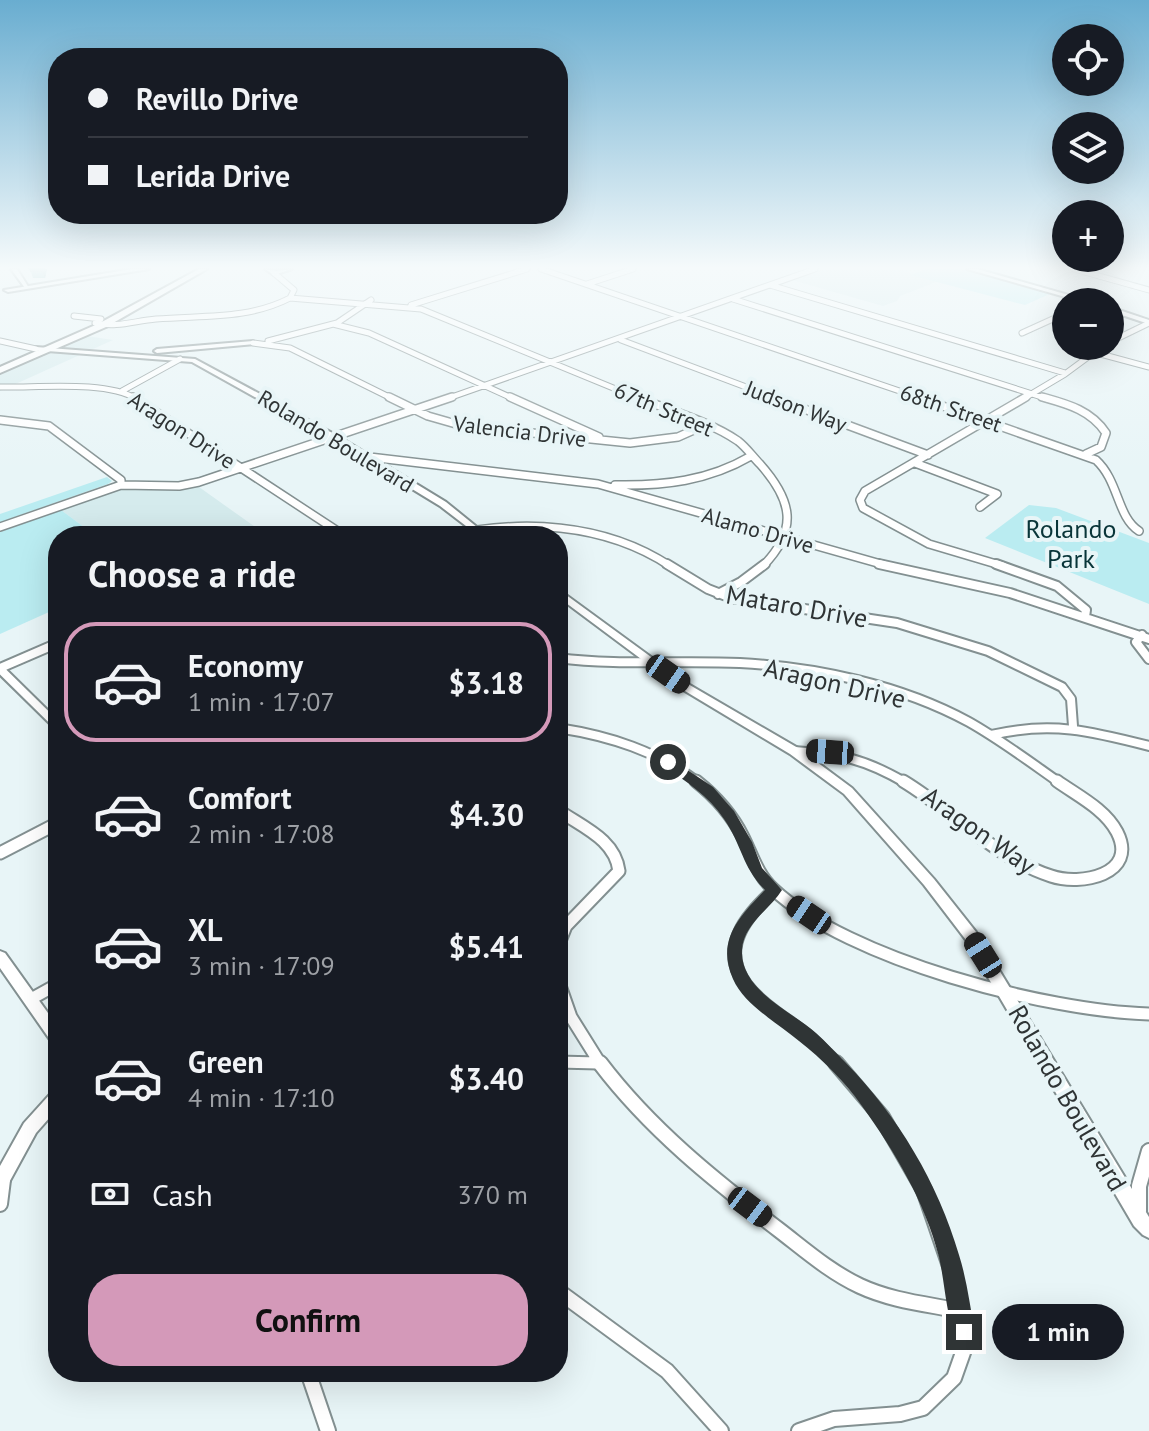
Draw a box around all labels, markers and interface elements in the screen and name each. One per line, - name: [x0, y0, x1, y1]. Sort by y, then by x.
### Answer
- map controls: [1052, 24, 1124, 360]
- button: locate: [1052, 24, 1124, 96]
- text: Revillo Drive: [136, 79, 299, 118]
- button: layers: [1052, 112, 1124, 184]
- text: Lerida Drive: [136, 156, 290, 195]
- button: +: [1052, 200, 1124, 272]
- button: −: [1052, 288, 1124, 360]
- street label: Judson Way: [740, 373, 852, 439]
- street label: 67th Street: [610, 376, 718, 443]
- street label: 68th Street: [897, 378, 1006, 439]
- street label: Rolando Boulevard: [253, 383, 419, 499]
- street label: Aragon Drive: [123, 385, 241, 475]
- street label: Valencia Drive: [451, 409, 588, 453]
- street label: Alamo Drive: [699, 501, 817, 559]
- park label: Rolando Park: [1026, 512, 1116, 575]
- text: Choose a ride: [88, 550, 296, 597]
- street label: Mataro Drive: [724, 577, 870, 635]
- icon: car: [92, 646, 164, 718]
- text: Economy: [188, 646, 303, 685]
- car: [641, 650, 695, 698]
- street label: Aragon Drive: [761, 651, 909, 715]
- text: $3.18: [449, 663, 524, 702]
- text: 1 min · 17:07: [188, 685, 335, 718]
- car: [805, 738, 855, 766]
- route start: [650, 744, 686, 780]
- icon: car: [92, 778, 164, 850]
- text: Comfort: [188, 778, 291, 817]
- street label: Aragon Way: [916, 779, 1042, 881]
- text: $4.30: [449, 795, 524, 834]
- text: 2 min · 17:08: [188, 817, 335, 850]
- car: [782, 892, 836, 938]
- icon: car: [92, 910, 164, 982]
- text: XL: [188, 910, 222, 949]
- text: $5.41: [449, 927, 524, 966]
- car: [960, 928, 1006, 982]
- text: 3 min · 17:09: [188, 949, 335, 982]
- street label: Rolando Boulevard: [1001, 999, 1135, 1197]
- icon: car: [92, 1042, 164, 1114]
- text: Green: [188, 1042, 263, 1081]
- text: $3.40: [449, 1059, 524, 1098]
- text: 4 min · 17:10: [188, 1081, 335, 1114]
- icon: cash: [88, 1172, 132, 1216]
- text: Cash: [152, 1175, 213, 1214]
- text: 370 m: [457, 1178, 528, 1211]
- car: [724, 1183, 776, 1231]
- button: Confirm: [88, 1274, 528, 1366]
- callout: 1 min: [992, 1304, 1124, 1360]
- route end: [946, 1314, 982, 1350]
- text: 1 min: [1026, 1315, 1090, 1348]

